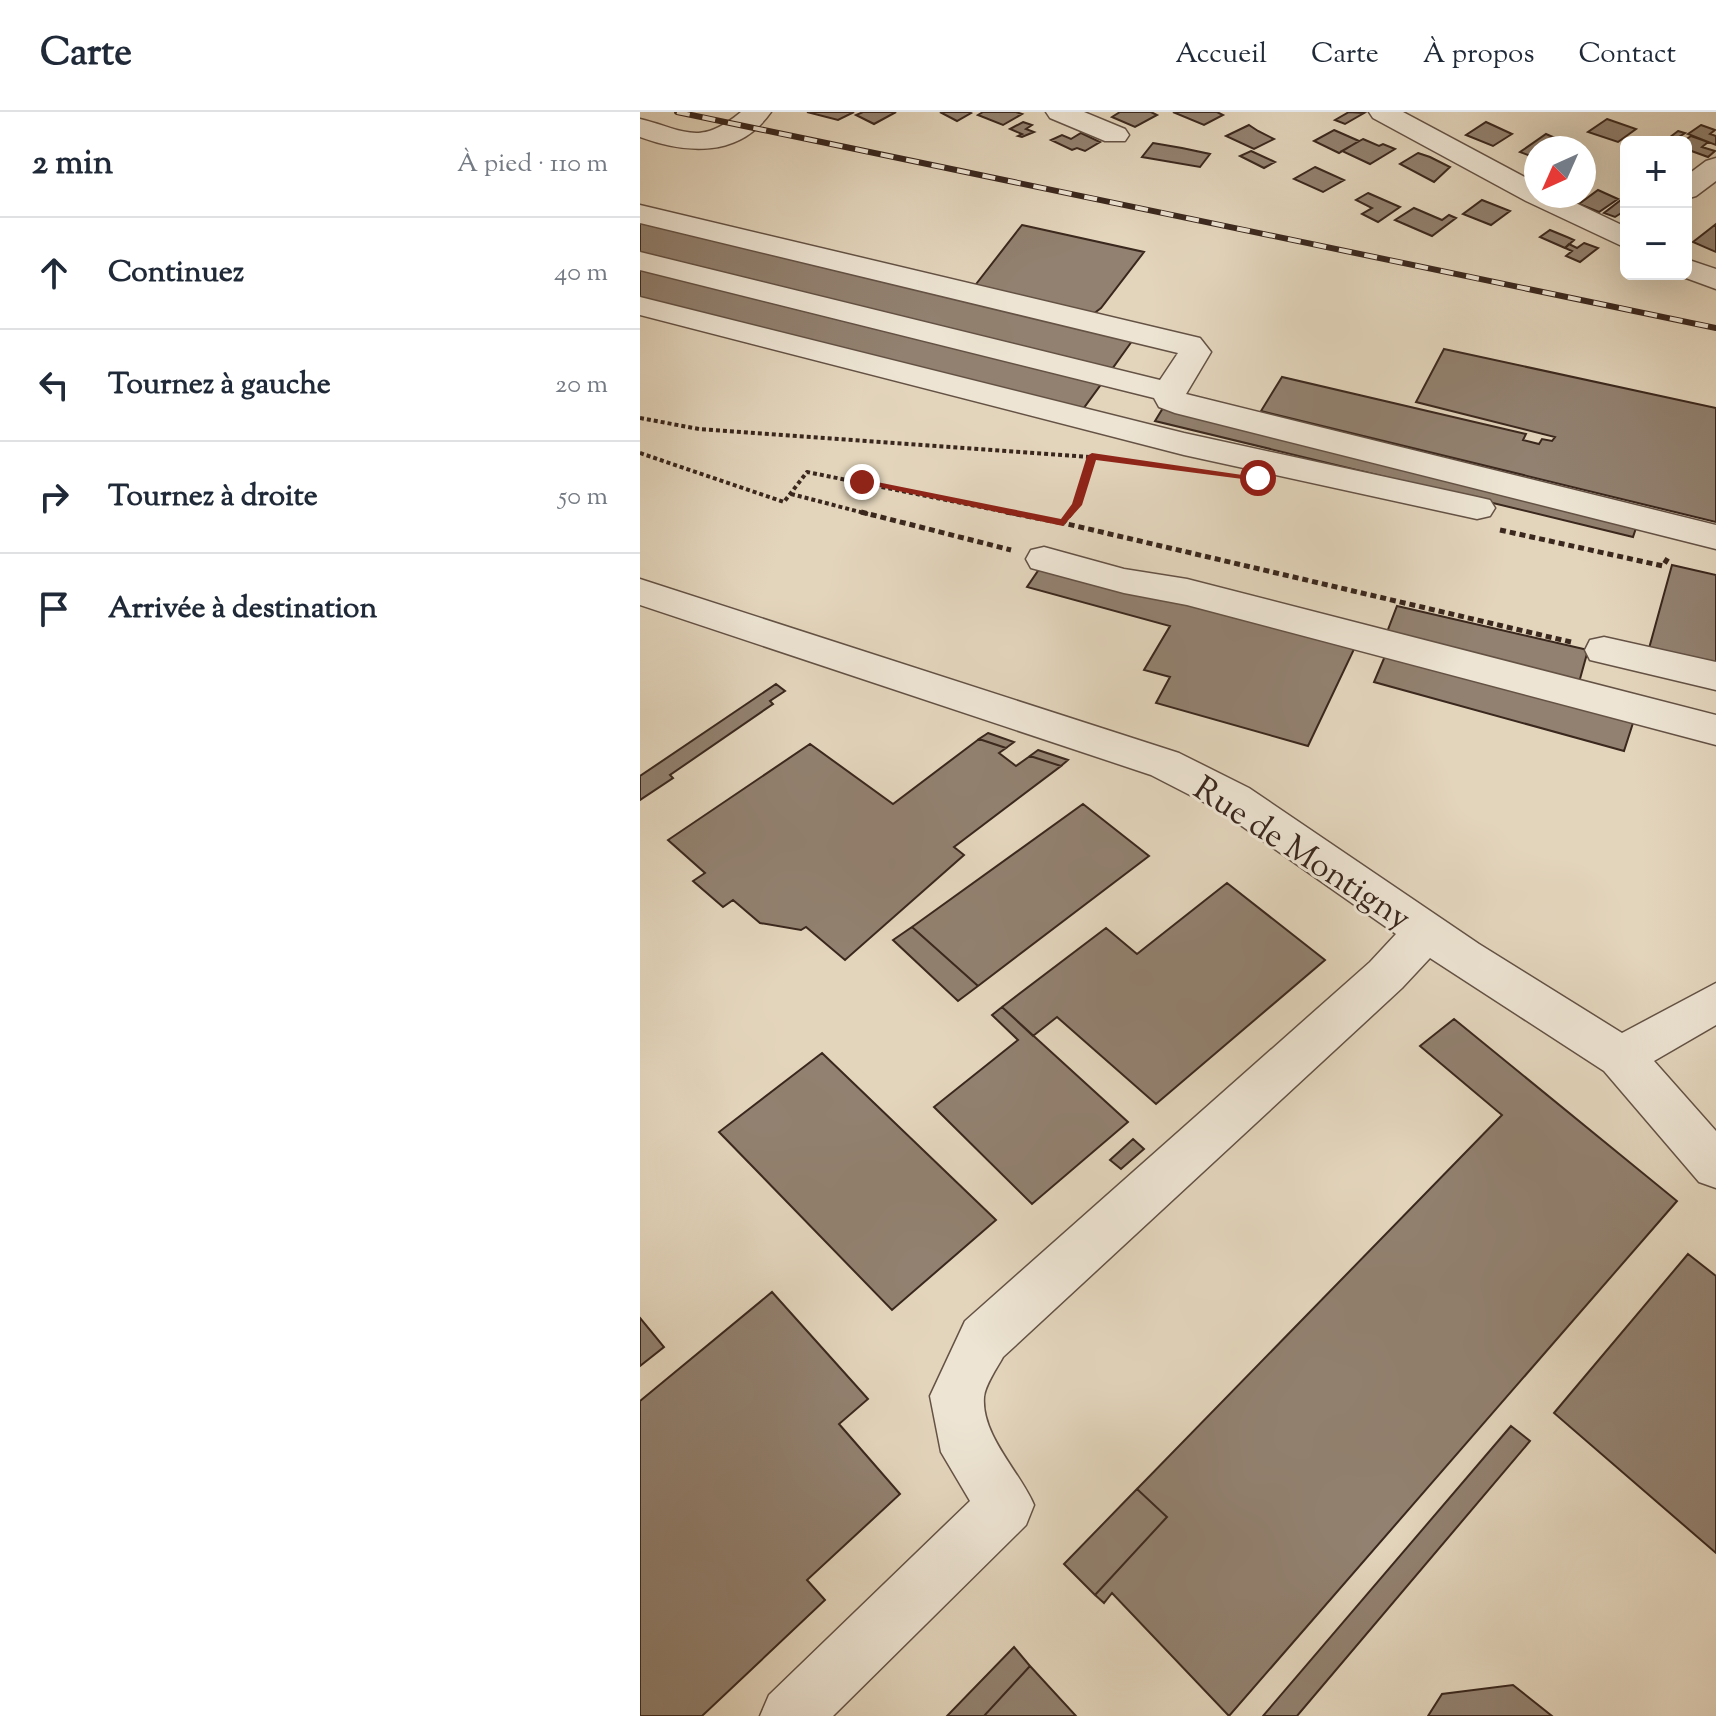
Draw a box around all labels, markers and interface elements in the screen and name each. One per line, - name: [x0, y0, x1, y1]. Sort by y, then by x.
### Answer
- text: Carte: [40, 28, 132, 82]
- text: Accueil: [1175, 35, 1267, 75]
- text: Carte: [1311, 35, 1379, 75]
- text: À propos: [1423, 35, 1534, 75]
- text: Contact: [1578, 35, 1676, 75]
- north arrow: [1524, 136, 1596, 208]
- map controls: [1620, 136, 1692, 280]
- button: +: [1620, 136, 1692, 208]
- text: 2 min: [32, 140, 113, 189]
- text: À pied · 110 m: [457, 146, 608, 183]
- button: −: [1620, 208, 1692, 280]
- icon: ahead: [32, 251, 76, 295]
- text: Continuez: [108, 252, 244, 295]
- text: 40 m: [554, 255, 608, 292]
- icon: left: [32, 363, 76, 407]
- text: Tournez à gauche: [108, 364, 331, 407]
- text: 20 m: [555, 367, 608, 404]
- route start: [1240, 460, 1276, 496]
- route end: [844, 464, 880, 500]
- icon: right: [32, 475, 76, 519]
- text: Tournez à droite: [108, 476, 318, 519]
- text: 50 m: [558, 479, 608, 516]
- icon: arrive: [32, 587, 76, 631]
- text: Arrivée à destination: [108, 588, 377, 631]
- street label: Rue de Montigny: [1183, 766, 1420, 944]

